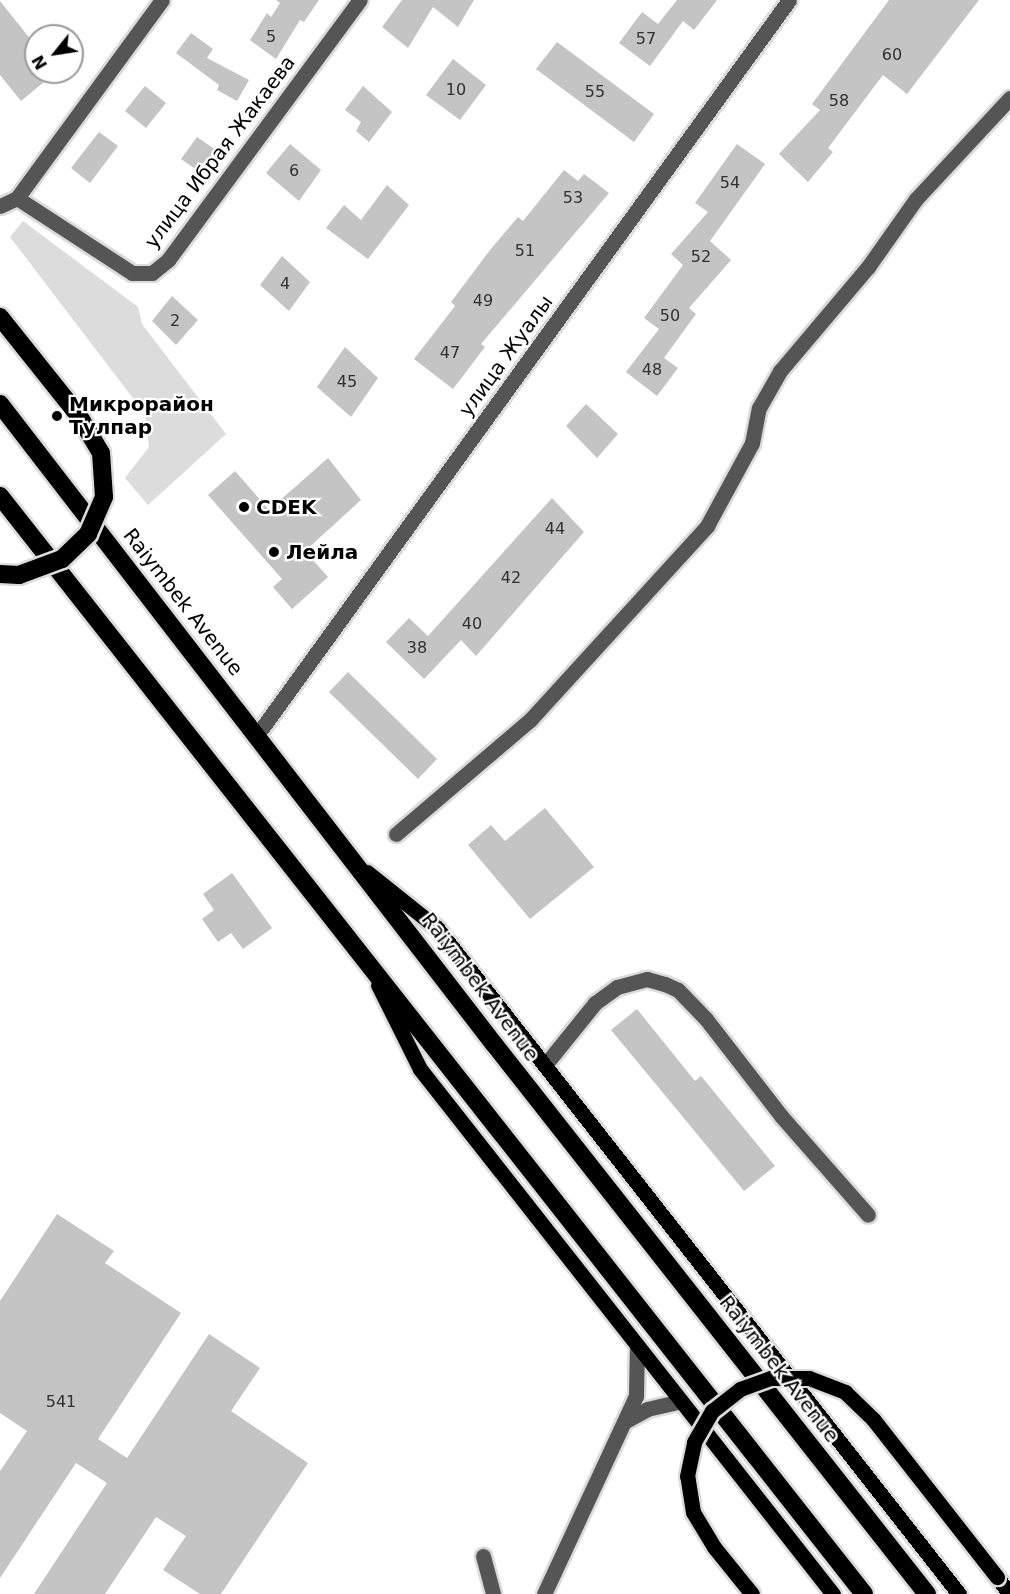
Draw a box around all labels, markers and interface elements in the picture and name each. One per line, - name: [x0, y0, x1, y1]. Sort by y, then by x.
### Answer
- north arrow: [24, 24, 84, 84]
- house number: 5: [266, 27, 276, 47]
- house number: 57: [636, 29, 656, 49]
- house number: 60: [882, 45, 902, 65]
- street label: улица Ибрая Жакаева: [140, 51, 300, 253]
- text: N: [28, 52, 51, 73]
- house number: 10: [446, 80, 466, 100]
- house number: 55: [585, 82, 605, 102]
- house number: 58: [829, 91, 849, 111]
- house number: 6: [289, 161, 299, 181]
- house number: 54: [720, 173, 740, 193]
- house number: 53: [563, 188, 583, 208]
- house number: 51: [515, 241, 535, 261]
- house number: 52: [691, 247, 711, 267]
- house number: 4: [280, 274, 290, 294]
- street label: улица Жуалы: [454, 291, 558, 421]
- house number: 49: [473, 291, 493, 311]
- house number: 50: [660, 306, 680, 326]
- house number: 2: [170, 311, 180, 331]
- house number: 47: [440, 343, 460, 363]
- house number: 48: [642, 360, 662, 380]
- house number: 45: [337, 372, 357, 392]
- place label: Микрорайон Тулпар: [69, 392, 214, 439]
- marker: Микрорайон Тулпар: [50, 409, 64, 423]
- place label: CDEK: [256, 495, 316, 519]
- marker: CDEK: [237, 500, 251, 514]
- house number: 44: [545, 519, 565, 539]
- street label: Raiymbek Avenue: [118, 524, 248, 680]
- place label: Лейла: [286, 540, 358, 564]
- marker: Лейла: [267, 545, 281, 559]
- house number: 42: [501, 568, 521, 588]
- house number: 40: [462, 614, 482, 634]
- house number: 38: [407, 638, 427, 658]
- street label: Raiymbek Avenue: [416, 908, 544, 1066]
- street label: Raiymbek Avenue: [714, 1291, 844, 1447]
- house number: 541: [46, 1392, 76, 1412]

